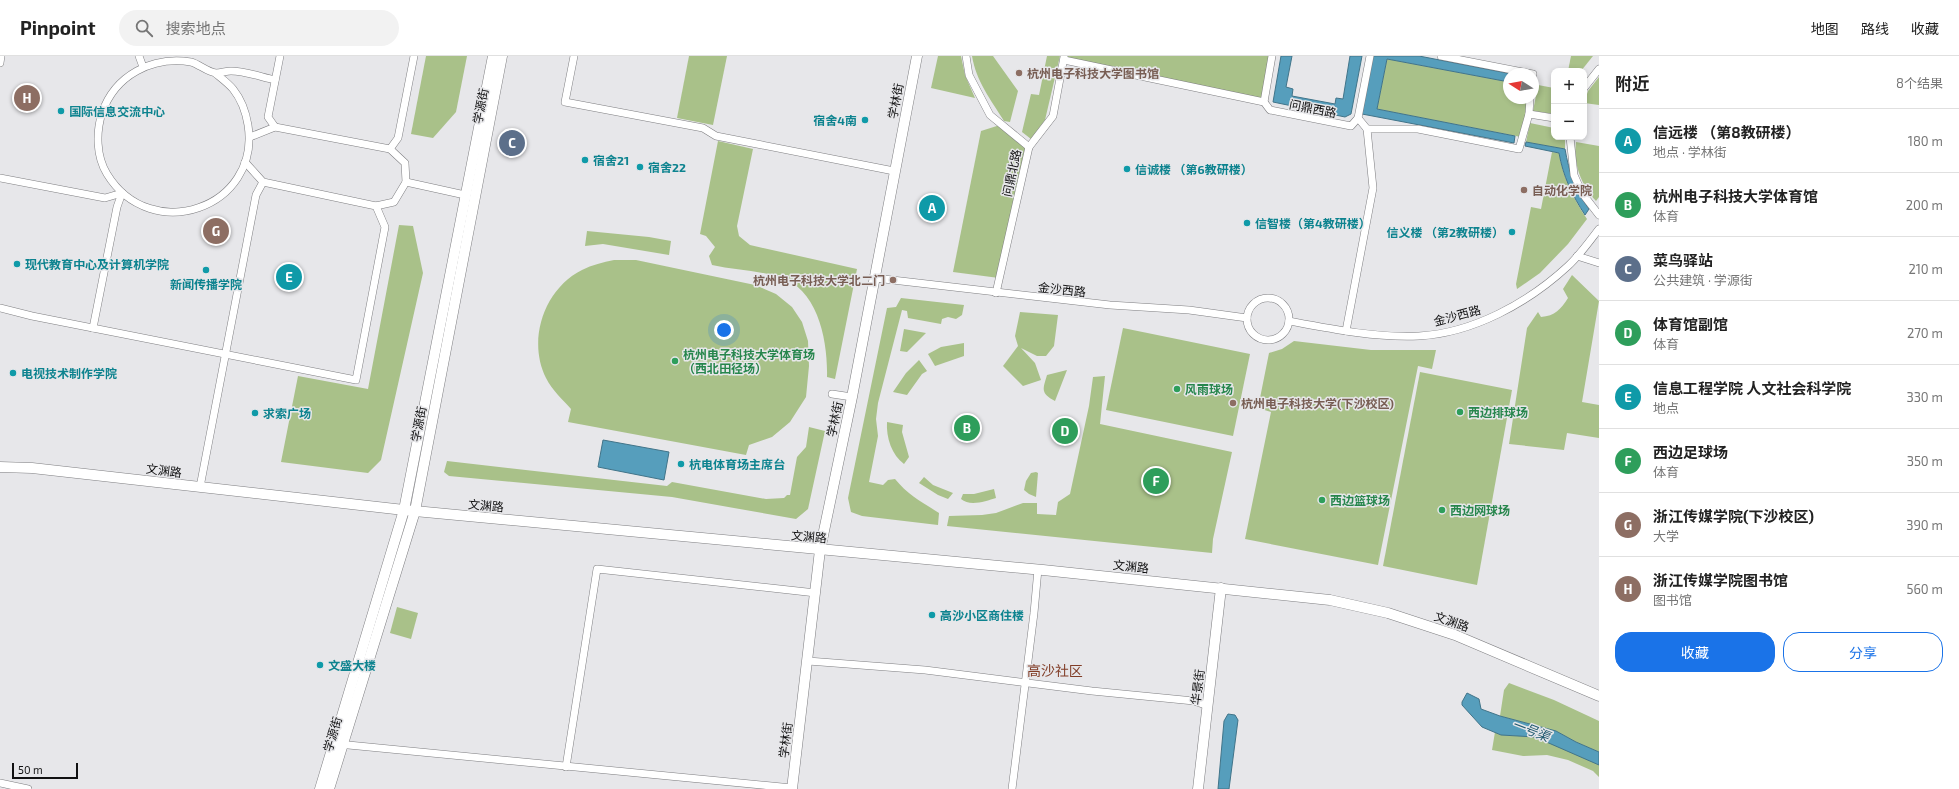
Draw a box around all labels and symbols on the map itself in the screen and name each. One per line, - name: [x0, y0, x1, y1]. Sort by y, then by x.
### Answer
- place label: 杭州电子科技大学图书馆: [1027, 66, 1159, 80]
- marker: 杭州电子科技大学图书馆: [1014, 68, 1024, 78]
- north arrow: [1503, 68, 1539, 104]
- street label: 学林街: [885, 82, 905, 120]
- pin: H: [14, 83, 40, 113]
- street label: 学源街: [470, 87, 490, 125]
- street label: 问鼎西路: [1288, 97, 1338, 119]
- place label: 国际信息交流中心: [69, 104, 165, 118]
- marker: 国际信息交流中心: [56, 106, 66, 116]
- place label: 宿舍4南: [813, 113, 857, 127]
- marker: 宿舍4南: [860, 115, 870, 125]
- pin: C: [499, 128, 525, 158]
- street label: 问鼎北路: [999, 148, 1023, 198]
- place label: 宿舍21: [593, 153, 629, 167]
- marker: 宿舍21: [580, 155, 590, 165]
- place label: 宿舍22: [648, 160, 686, 174]
- marker: 宿舍22: [635, 162, 645, 172]
- place label: 信诚楼 （第6教研楼）: [1135, 162, 1253, 176]
- marker: 信诚楼 （第6教研楼）: [1122, 164, 1132, 174]
- place label: 自动化学院: [1532, 183, 1592, 197]
- marker: 自动化学院: [1519, 185, 1529, 195]
- pin: A: [919, 193, 945, 223]
- pin: G: [203, 216, 229, 246]
- place label: 信智楼（第4教研楼）: [1255, 216, 1371, 230]
- marker: 信智楼（第4教研楼）: [1242, 218, 1252, 228]
- place label: 信义楼 （第2教研楼）: [1386, 225, 1504, 239]
- marker: 信义楼 （第2教研楼）: [1507, 227, 1517, 237]
- place label: 现代教育中心及计算机学院: [25, 257, 169, 271]
- marker: 现代教育中心及计算机学院: [12, 259, 22, 269]
- pin: E: [276, 262, 302, 292]
- marker: 新闻传播学院: [201, 265, 211, 275]
- place label: 杭州电子科技大学北二门: [753, 273, 885, 287]
- marker: 杭州电子科技大学北二门: [888, 275, 898, 285]
- place label: 新闻传播学院: [170, 277, 242, 291]
- street label: 金沙西路: [1037, 280, 1087, 298]
- street label: 金沙西路: [1432, 302, 1482, 328]
- your location: [714, 320, 734, 340]
- place label: 杭州电子科技大学体育场 （西北田径场）: [683, 347, 815, 375]
- marker: 杭州电子科技大学体育场 （西北田径场）: [670, 356, 680, 366]
- place label: 电视技术制作学院: [21, 366, 117, 380]
- marker: 电视技术制作学院: [8, 368, 18, 378]
- place label: 风雨球场: [1185, 382, 1233, 396]
- marker: 风雨球场: [1172, 384, 1182, 394]
- place label: 杭州电子科技大学(下沙校区): [1241, 396, 1394, 410]
- marker: 杭州电子科技大学(下沙校区): [1228, 398, 1238, 408]
- street label: 学林街: [823, 400, 845, 438]
- street label: 学源街: [408, 405, 428, 443]
- place label: 西边排球场: [1468, 405, 1528, 419]
- place label: 求索广场: [263, 406, 311, 420]
- marker: 西边排球场: [1455, 407, 1465, 417]
- marker: 求索广场: [250, 408, 260, 418]
- pin: B: [954, 413, 980, 443]
- pin: D: [1052, 416, 1078, 446]
- place label: 杭电体育场主席台: [689, 457, 785, 471]
- marker: 杭电体育场主席台: [676, 459, 686, 469]
- street label: 文渊路: [145, 461, 183, 479]
- pin: F: [1143, 466, 1169, 496]
- place label: 西边篮球场: [1330, 493, 1390, 507]
- marker: 西边篮球场: [1317, 495, 1327, 505]
- street label: 文渊路: [467, 496, 505, 514]
- place label: 西边网球场: [1450, 503, 1510, 517]
- marker: 西边网球场: [1437, 505, 1447, 515]
- street label: 文渊路: [790, 527, 828, 545]
- street label: 文渊路: [1112, 557, 1150, 575]
- place label: 高沙小区商住楼: [940, 608, 1024, 622]
- street label: 文渊路: [1433, 609, 1471, 633]
- marker: 高沙小区商住楼: [927, 610, 937, 620]
- place label: 文盛大楼: [328, 658, 376, 672]
- marker: 文盛大楼: [315, 660, 325, 670]
- district label: 高沙社区: [1027, 662, 1083, 679]
- street label: 华景街: [1188, 668, 1206, 706]
- street label: 学源街: [320, 715, 344, 753]
- water label: 一号渠: [1510, 716, 1554, 745]
- street label: 学林街: [776, 721, 794, 759]
- scale bar: [12, 761, 78, 780]

